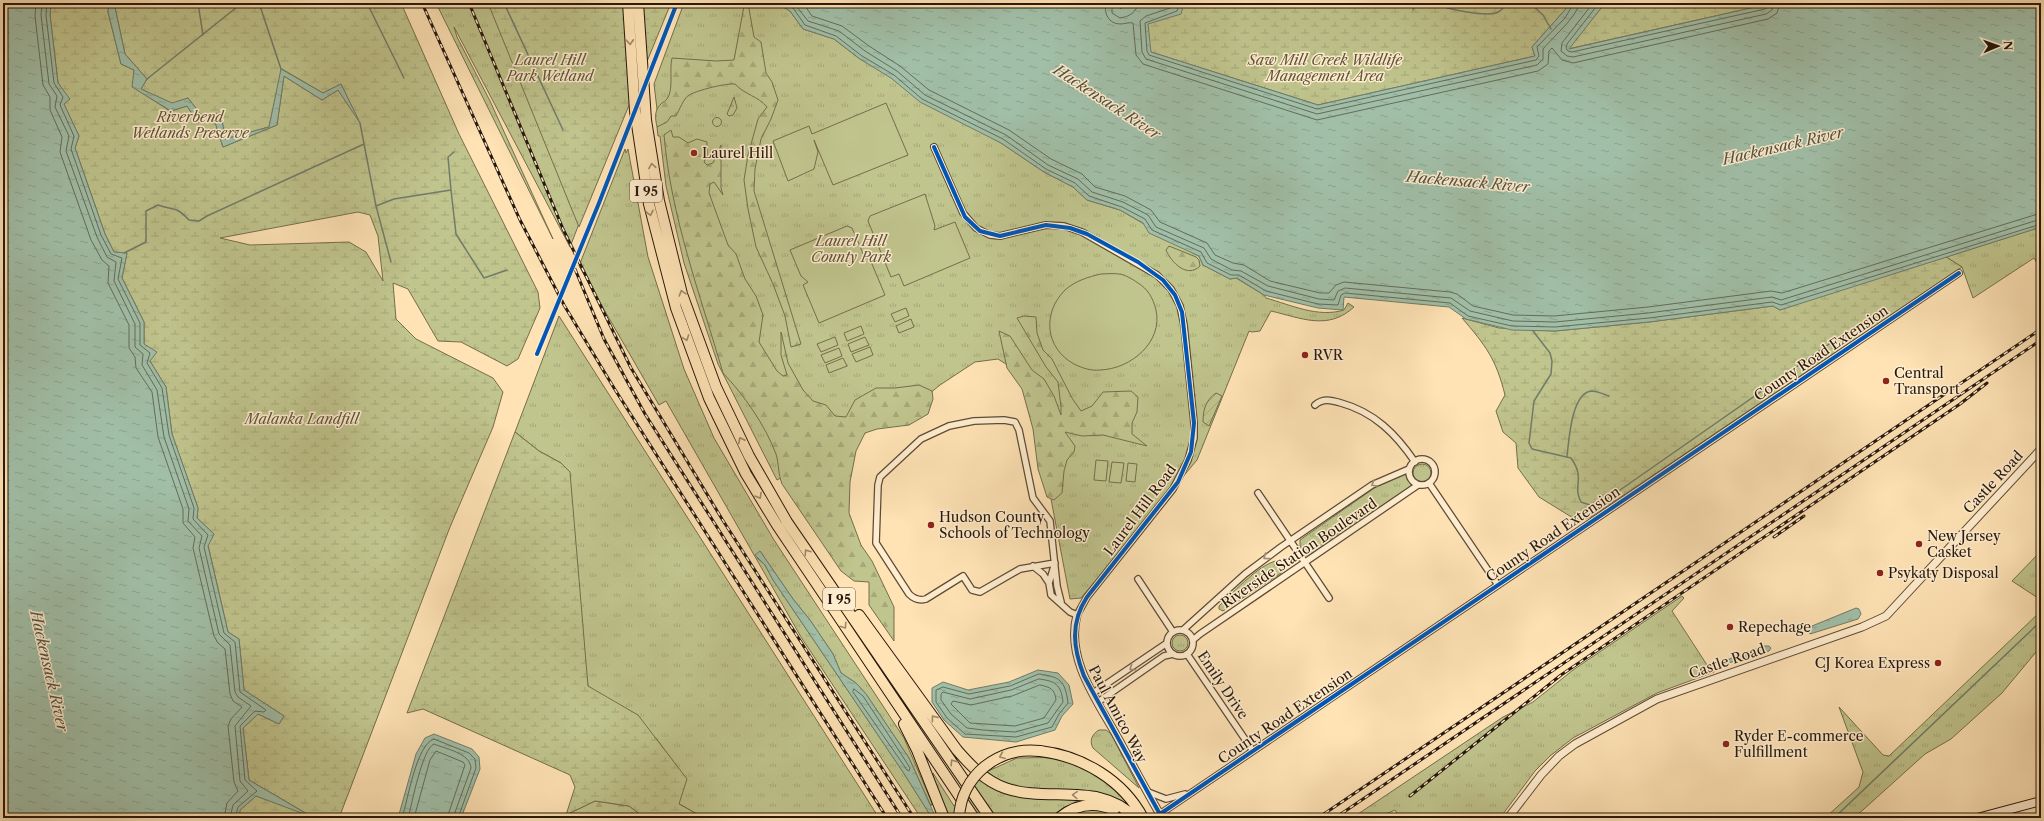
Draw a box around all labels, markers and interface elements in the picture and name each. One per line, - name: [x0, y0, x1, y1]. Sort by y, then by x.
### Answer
- north arrow: [1978, 26, 2018, 66]
- one-way arrow: [626, 39, 634, 45]
- text: N: [2001, 41, 2015, 51]
- park label: Laurel Hill Park Wetland: [506, 51, 595, 85]
- park label: Saw Mill Creek Wildlife Management Area: [1247, 51, 1403, 85]
- water label: Hackensack River: [1049, 59, 1165, 144]
- park label: Riverbend Wetlands Preserve: [131, 108, 250, 142]
- water label: Hackensack River: [1719, 122, 1846, 169]
- place label: Laurel Hill: [702, 144, 773, 162]
- marker: Laurel Hill: [689, 148, 699, 158]
- one-way arrow: [648, 163, 657, 169]
- water label: Hackensack River: [1404, 167, 1532, 196]
- road number: I 95: [630, 180, 662, 202]
- one-way arrow: [646, 209, 654, 216]
- park label: Laurel Hill County Park: [811, 232, 892, 266]
- one-way arrow: [678, 289, 686, 296]
- street label: County Road Extension: [1750, 301, 1892, 405]
- one-way arrow: [681, 334, 689, 341]
- place label: RVR: [1313, 346, 1344, 364]
- marker: RVR: [1300, 350, 1310, 360]
- place label: Central Transport: [1894, 364, 1960, 398]
- marker: Central Transport: [1881, 376, 1891, 386]
- park label: Malanka Landfill: [243, 410, 360, 428]
- one-way arrow: [738, 437, 746, 445]
- street label: Castle Road: [1959, 446, 2027, 517]
- street label: Laurel Hill Road: [1100, 460, 1180, 559]
- one-way arrow: [1371, 480, 1378, 487]
- street label: County Road Extension: [1482, 482, 1624, 586]
- one-way arrow: [754, 492, 761, 499]
- street label: Riverside Station Boulevard: [1218, 494, 1381, 612]
- place label: Hudson County Schools of Technology: [939, 508, 1090, 542]
- marker: Hudson County Schools of Technology: [926, 520, 936, 530]
- place label: New Jersey Casket: [1927, 527, 2001, 561]
- marker: New Jersey Casket: [1914, 539, 1924, 549]
- one-way arrow: [804, 549, 812, 556]
- one-way arrow: [1263, 552, 1270, 560]
- place label: Psykaty Disposal: [1888, 564, 1999, 582]
- marker: Psykaty Disposal: [1875, 568, 1885, 578]
- road number: I 95: [823, 588, 855, 610]
- water label: Hackensack River: [26, 607, 73, 734]
- place label: Repechage: [1738, 618, 1811, 636]
- one-way arrow: [839, 621, 846, 628]
- marker: Repechage: [1725, 622, 1735, 632]
- street label: Castle Road: [1686, 639, 1768, 682]
- street label: Emily Drive: [1194, 647, 1252, 723]
- place label: CJ Korea Express: [1815, 654, 1930, 672]
- marker: CJ Korea Express: [1933, 658, 1943, 668]
- street label: Paul Amico Way: [1085, 662, 1151, 766]
- one-way arrow: [1129, 663, 1136, 671]
- street label: County Road Extension: [1214, 664, 1356, 768]
- one-way arrow: [931, 715, 938, 722]
- place label: Ryder E-commerce Fulfillment: [1734, 727, 1864, 761]
- marker: Ryder E-commerce Fulfillment: [1721, 739, 1731, 749]
- one-way arrow: [999, 751, 1006, 759]
- one-way arrow: [951, 760, 958, 767]
- one-way arrow: [1072, 791, 1078, 799]

